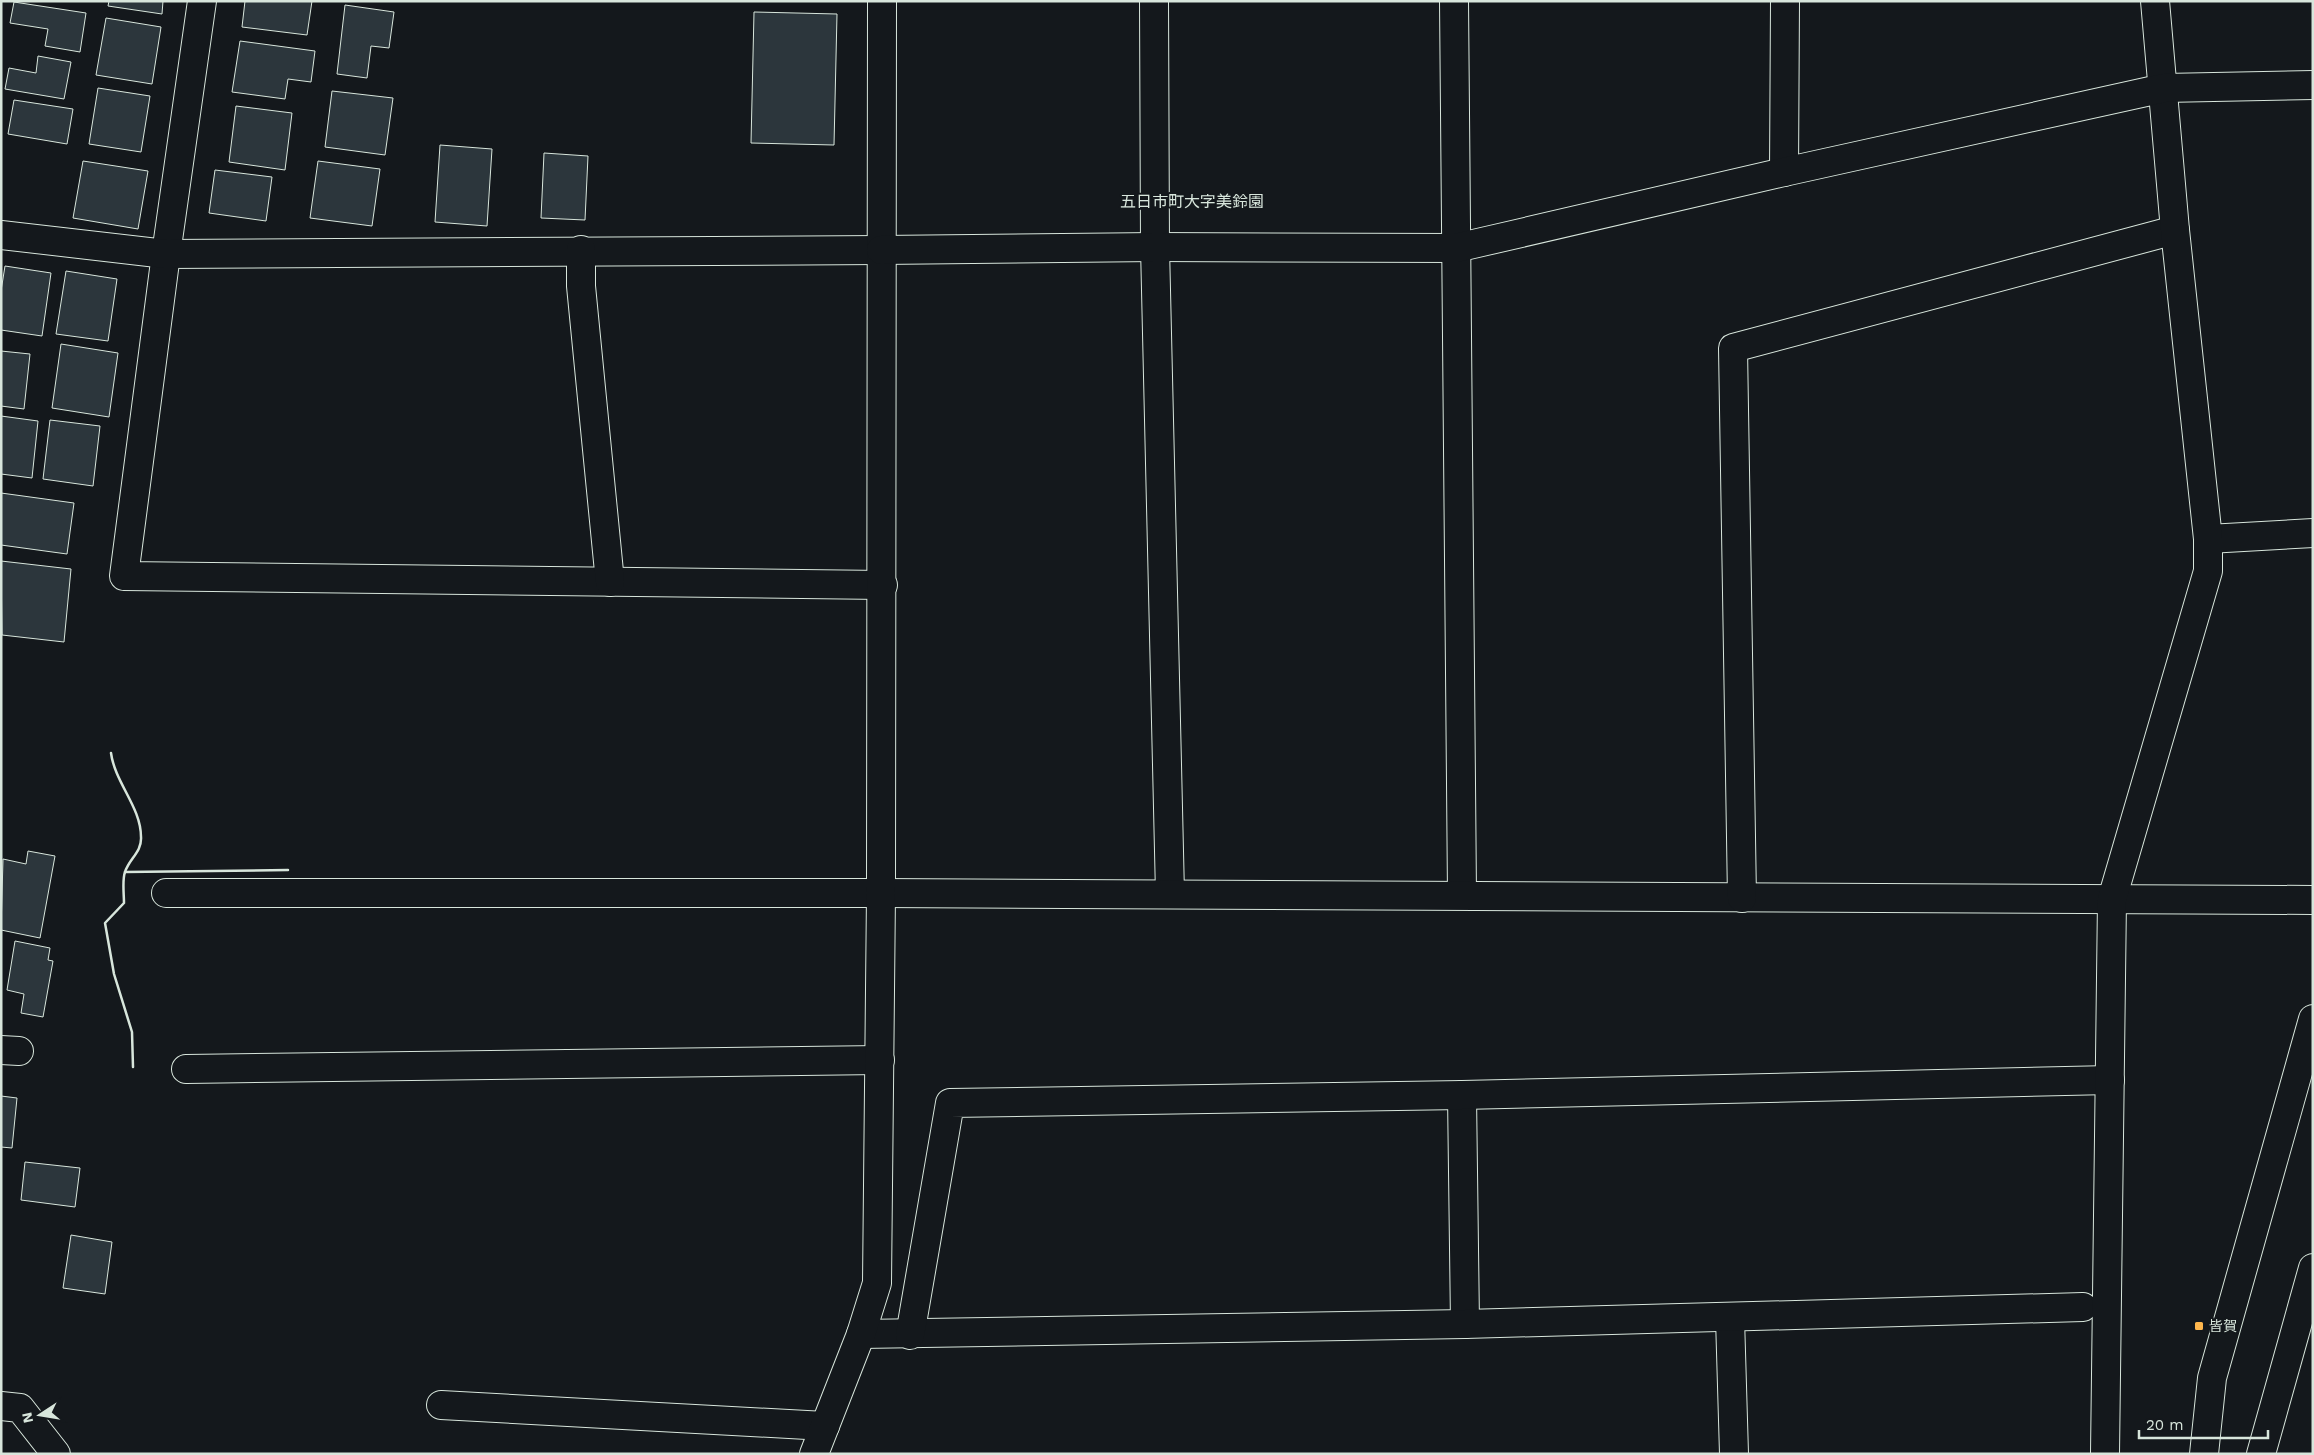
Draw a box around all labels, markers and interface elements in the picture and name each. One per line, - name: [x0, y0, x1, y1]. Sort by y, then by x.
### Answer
- district label: 五日市町大字美鈴園: [1120, 192, 1264, 211]
- place label: 皆賀: [2209, 1318, 2237, 1334]
- marker: 皆賀: [2193, 1320, 2205, 1332]
- north arrow: [15, 1390, 65, 1440]
- scale bar: [2139, 1408, 2268, 1440]
- text: N: [18, 1411, 36, 1424]
- text: 20 m: [2146, 1416, 2184, 1434]

